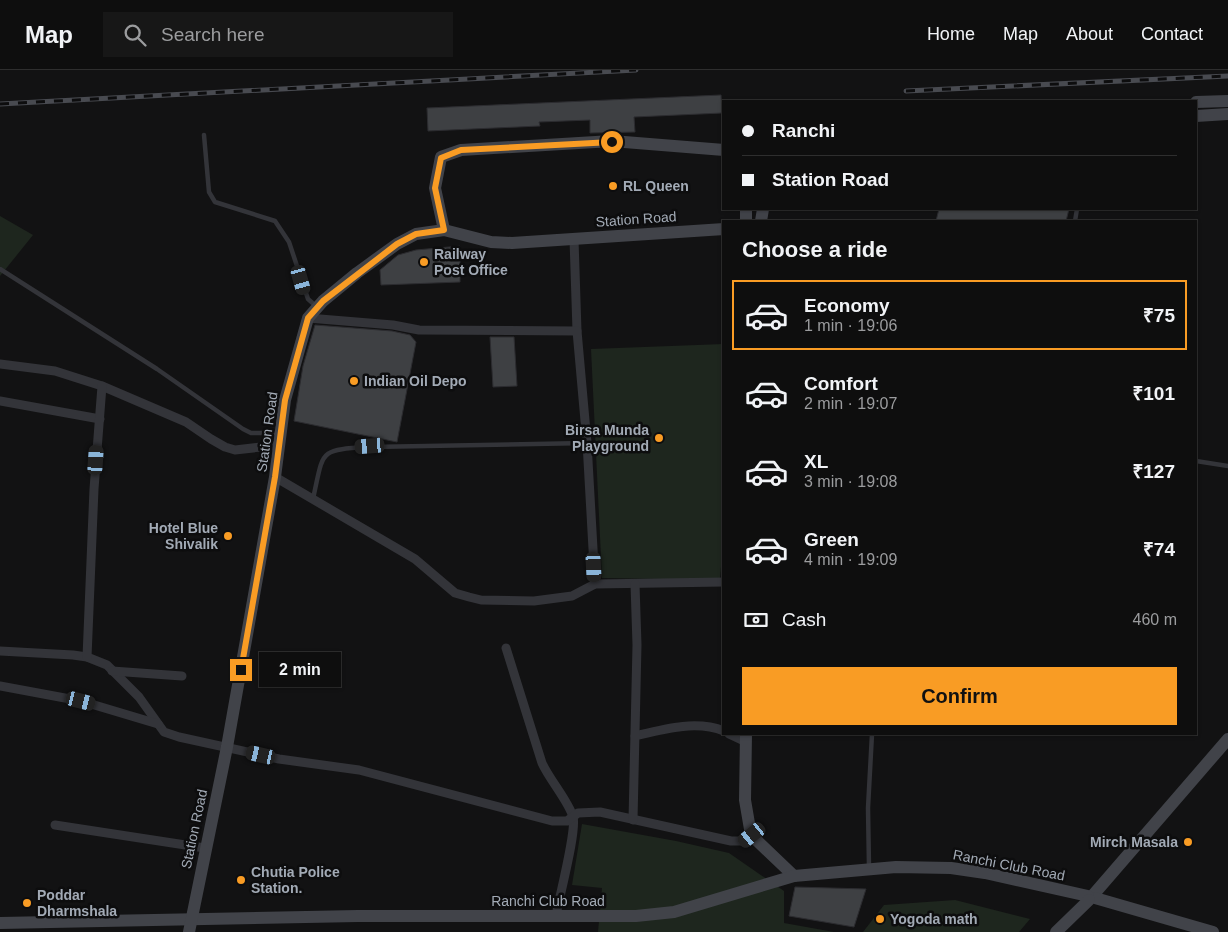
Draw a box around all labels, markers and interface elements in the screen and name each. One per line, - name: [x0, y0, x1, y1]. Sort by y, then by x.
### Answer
- search box: [103, 12, 453, 57]
- text: Map: [25, 21, 73, 48]
- icon: search: [121, 21, 149, 49]
- text: Search here: [161, 24, 265, 45]
- text: Home: [927, 24, 975, 44]
- text: Map: [1003, 24, 1038, 44]
- text: About: [1066, 24, 1113, 44]
- text: Contact: [1141, 24, 1203, 44]
- text: Ranchi: [772, 120, 835, 141]
- route start: [601, 131, 623, 153]
- text: Station Road: [772, 169, 889, 190]
- place label: RL Queen: [623, 178, 689, 194]
- marker: RL Queen: [607, 180, 619, 192]
- street label: Station Road: [595, 208, 677, 230]
- text: Choose a ride: [742, 237, 887, 262]
- place label: Railway Post Office: [434, 246, 508, 278]
- marker: Railway Post Office: [418, 256, 430, 268]
- car: [289, 264, 312, 296]
- icon: car: [744, 293, 789, 338]
- text: Economy: [804, 295, 890, 316]
- text: ₹75: [1143, 305, 1175, 326]
- text: 1 min · 19:06: [804, 317, 897, 334]
- icon: car: [744, 371, 789, 416]
- place label: Indian Oil Depo: [364, 373, 467, 389]
- text: Comfort: [804, 373, 878, 394]
- marker: Indian Oil Depo: [348, 375, 360, 387]
- text: ₹101: [1132, 383, 1175, 404]
- street label: Station Road: [253, 391, 281, 473]
- text: 2 min · 19:07: [804, 395, 897, 412]
- place label: Birsa Munda Playground: [565, 422, 649, 454]
- marker: Birsa Munda Playground: [653, 432, 665, 444]
- car: [354, 437, 385, 455]
- car: [87, 445, 104, 475]
- icon: car: [744, 449, 789, 494]
- text: XL: [804, 451, 828, 472]
- text: ₹127: [1132, 461, 1175, 482]
- text: 3 min · 19:08: [804, 473, 897, 490]
- place label: Hotel Blue Shivalik: [149, 520, 218, 552]
- icon: car: [744, 527, 789, 572]
- text: Green: [804, 529, 859, 550]
- marker: Hotel Blue Shivalik: [222, 530, 234, 542]
- text: ₹74: [1143, 539, 1175, 560]
- text: 4 min · 19:09: [804, 551, 897, 568]
- car: [585, 552, 602, 582]
- icon: cash: [742, 606, 770, 634]
- text: Cash: [782, 609, 826, 630]
- text: 460 m: [1133, 611, 1177, 628]
- callout: 2 min: [258, 652, 341, 688]
- route end: [230, 659, 252, 681]
- text: 2 min: [279, 661, 321, 678]
- button: Confirm: [742, 667, 1177, 725]
- car: [64, 690, 97, 712]
- car: [244, 744, 277, 766]
- street label: Station Road: [178, 788, 210, 870]
- car: [735, 820, 768, 850]
- place label: Mirch Masala: [1090, 834, 1178, 850]
- marker: Mirch Masala: [1182, 836, 1194, 848]
- street label: Ranchi Club Road: [952, 846, 1066, 884]
- place label: Chutia Police Station.: [251, 864, 340, 896]
- marker: Chutia Police Station.: [235, 874, 247, 886]
- place label: Poddar Dharmshala: [37, 887, 117, 919]
- street label: Ranchi Club Road: [491, 893, 605, 909]
- marker: Poddar Dharmshala: [21, 897, 33, 909]
- place label: Yogoda math: [890, 911, 978, 927]
- marker: Yogoda math: [874, 913, 886, 925]

